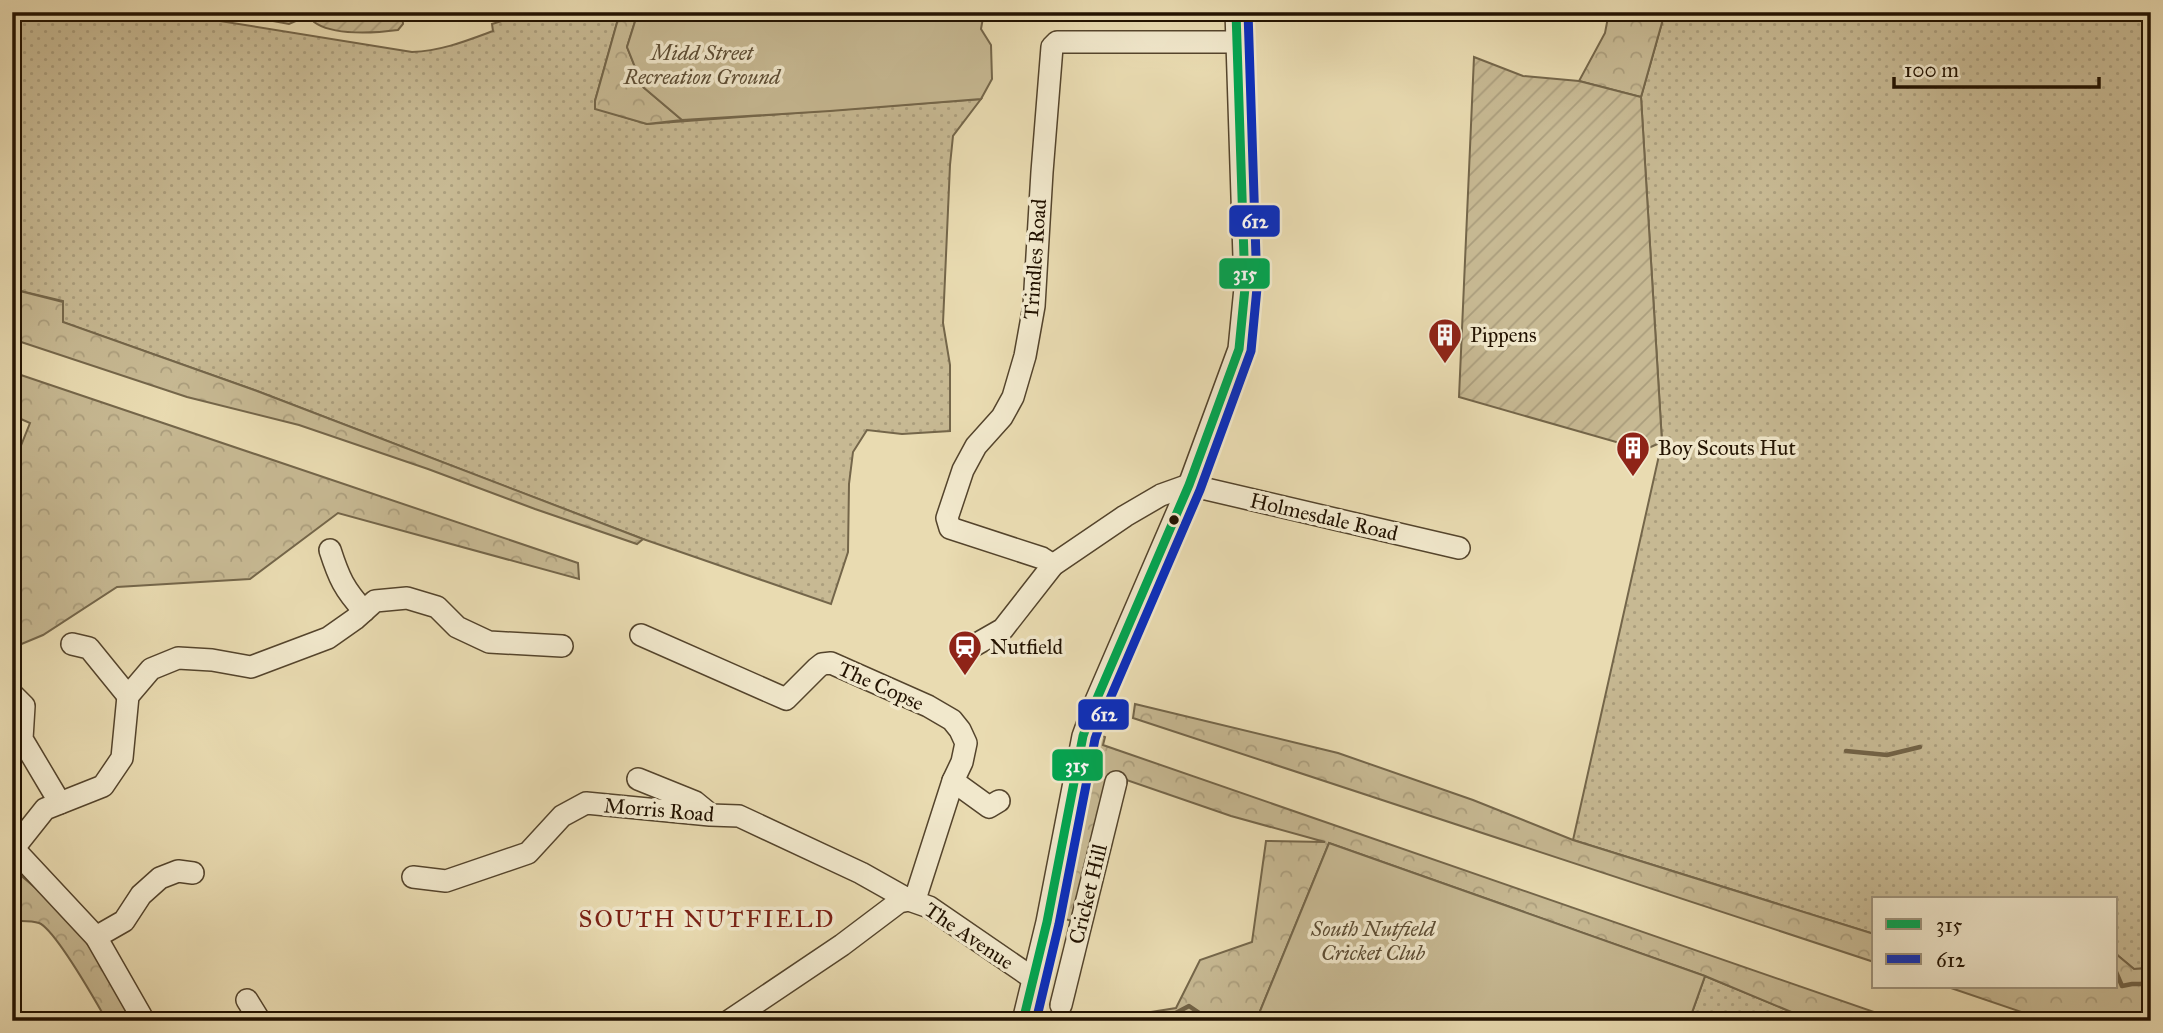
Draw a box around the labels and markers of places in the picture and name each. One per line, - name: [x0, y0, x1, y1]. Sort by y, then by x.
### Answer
- building icon: Pippens: [1426, 316, 1464, 365]
- place label: Pippens: [1470, 322, 1537, 348]
- building icon: Boy Scouts Hut: [1614, 429, 1652, 478]
- place label: Boy Scouts Hut: [1658, 435, 1796, 461]
- unlabelled marker: [1167, 513, 1181, 527]
- station icon: Nutfield: [946, 628, 984, 677]
- place label: Nutfield: [990, 634, 1064, 660]

